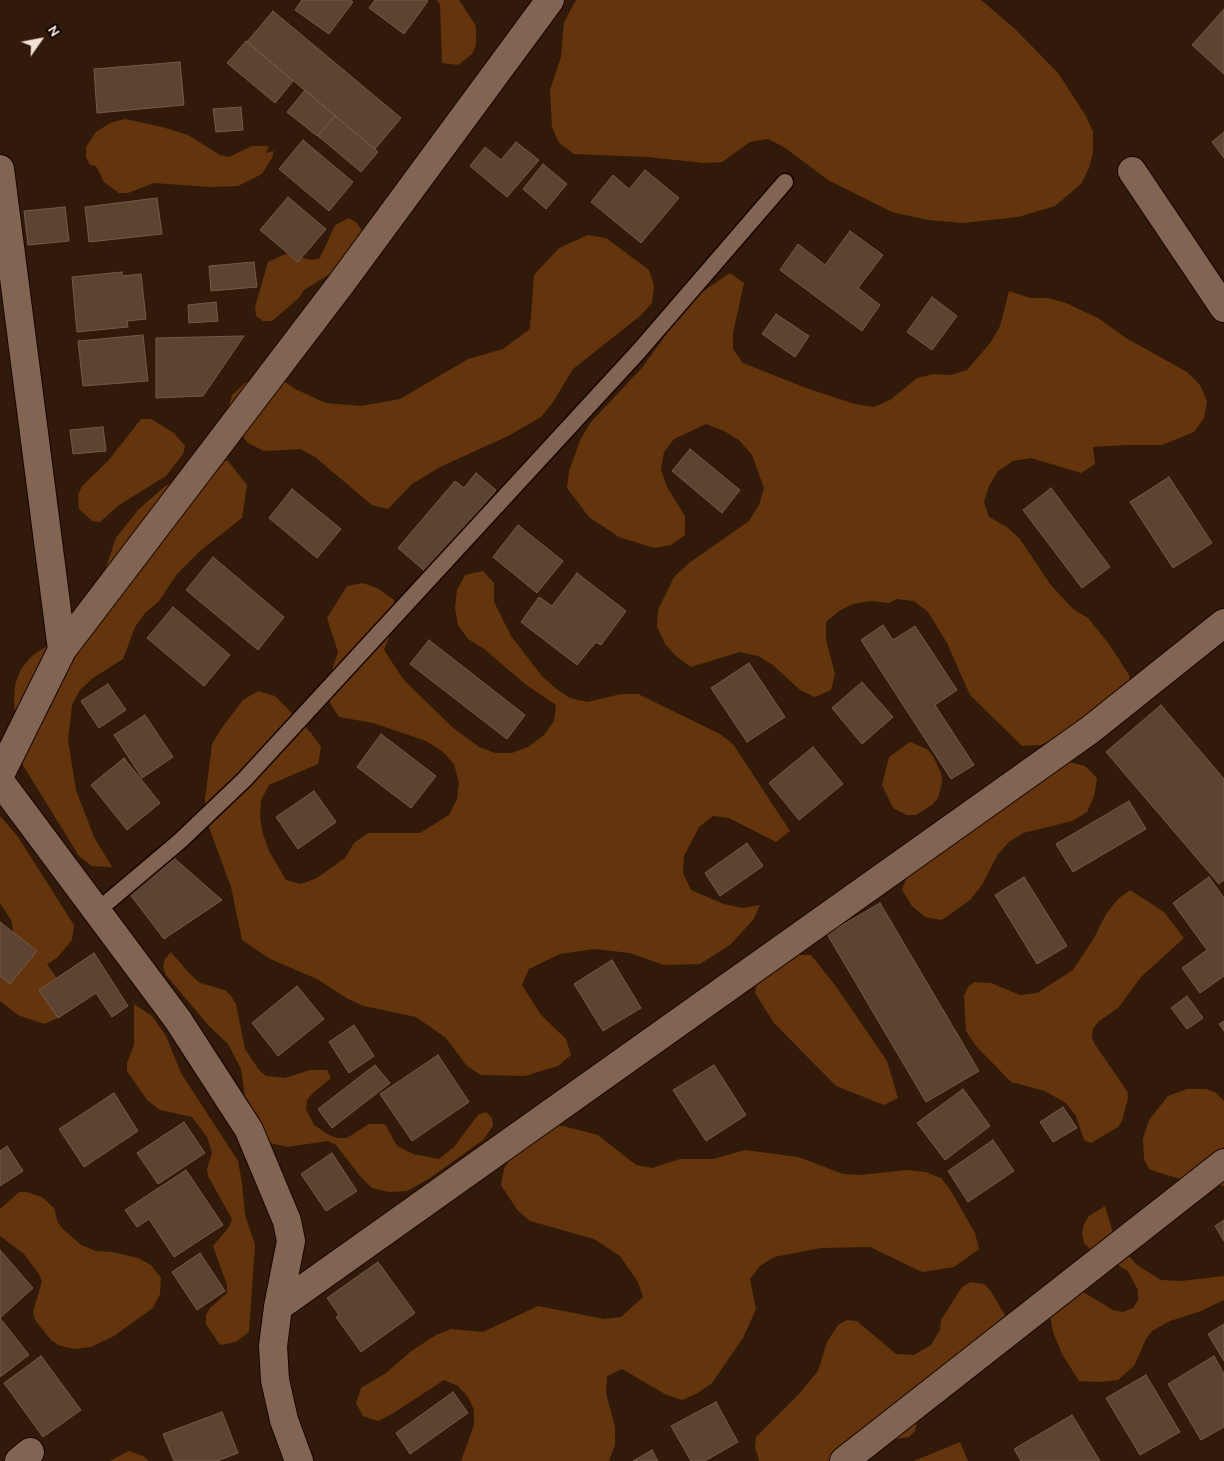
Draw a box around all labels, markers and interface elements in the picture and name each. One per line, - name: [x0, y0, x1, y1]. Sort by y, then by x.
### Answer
- north arrow: [15, 15, 65, 65]
- text: N: [43, 23, 63, 40]

